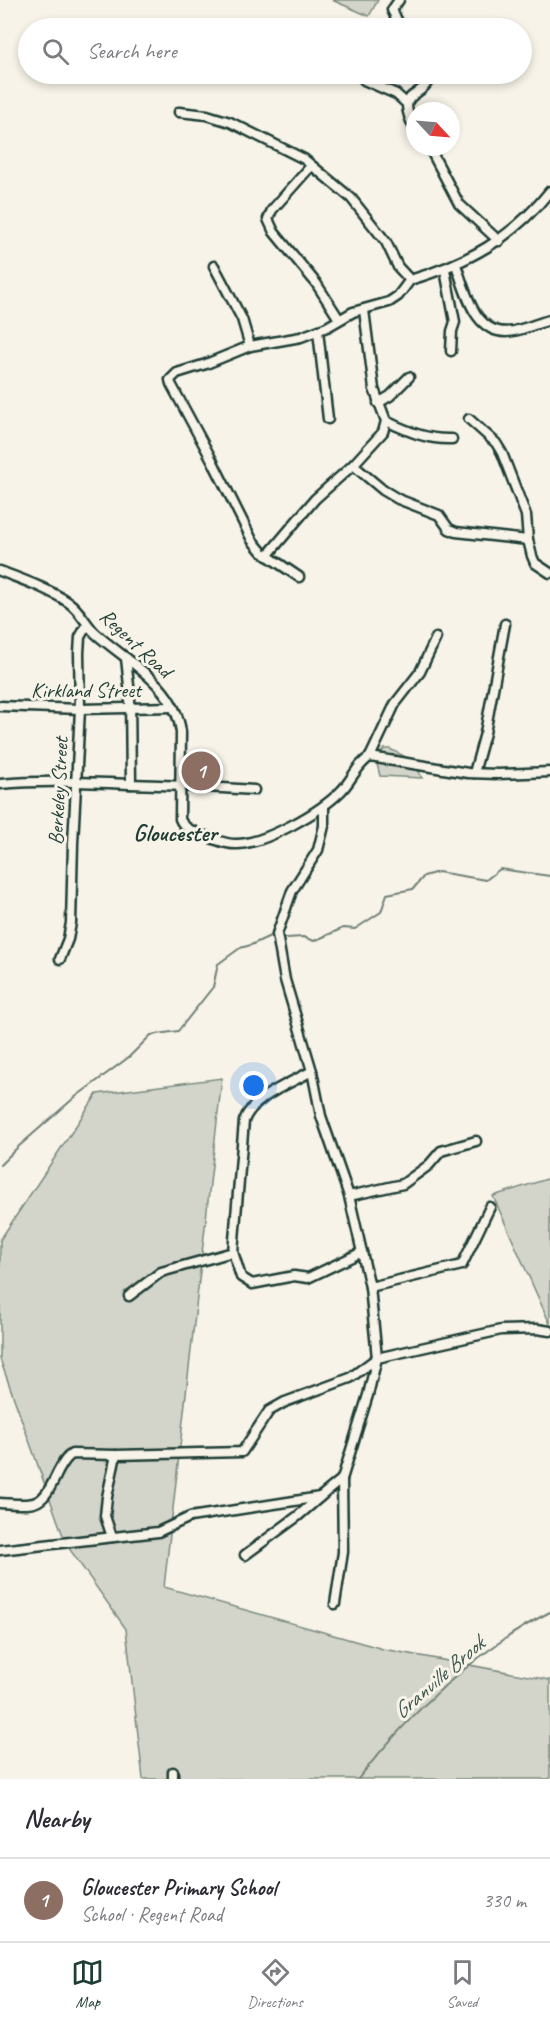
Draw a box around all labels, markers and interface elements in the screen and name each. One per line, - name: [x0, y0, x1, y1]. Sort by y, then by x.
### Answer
- search box: [18, 18, 532, 84]
- icon: search: [39, 35, 72, 68]
- text: Search here: [87, 37, 177, 65]
- north arrow: [406, 102, 460, 156]
- street label: Regent Road: [94, 603, 180, 686]
- street label: Kirkland Street: [31, 677, 143, 703]
- street label: Berkeley Street: [42, 734, 74, 845]
- pin: 1: [182, 748, 220, 794]
- district label: Gloucester: [133, 818, 219, 848]
- your location: [239, 1071, 268, 1100]
- water label: Granville Brook: [387, 1628, 493, 1725]
- text: Nearby: [24, 1802, 89, 1835]
- text: Gloucester Primary School: [81, 1874, 276, 1902]
- text: 1: [39, 1888, 48, 1913]
- text: 330 m: [483, 1888, 526, 1913]
- text: School · Regent Road: [81, 1902, 223, 1927]
- tab: Map: [71, 1956, 104, 2012]
- tab: Directions: [247, 1956, 303, 2012]
- tab: Saved: [446, 1956, 479, 2012]

